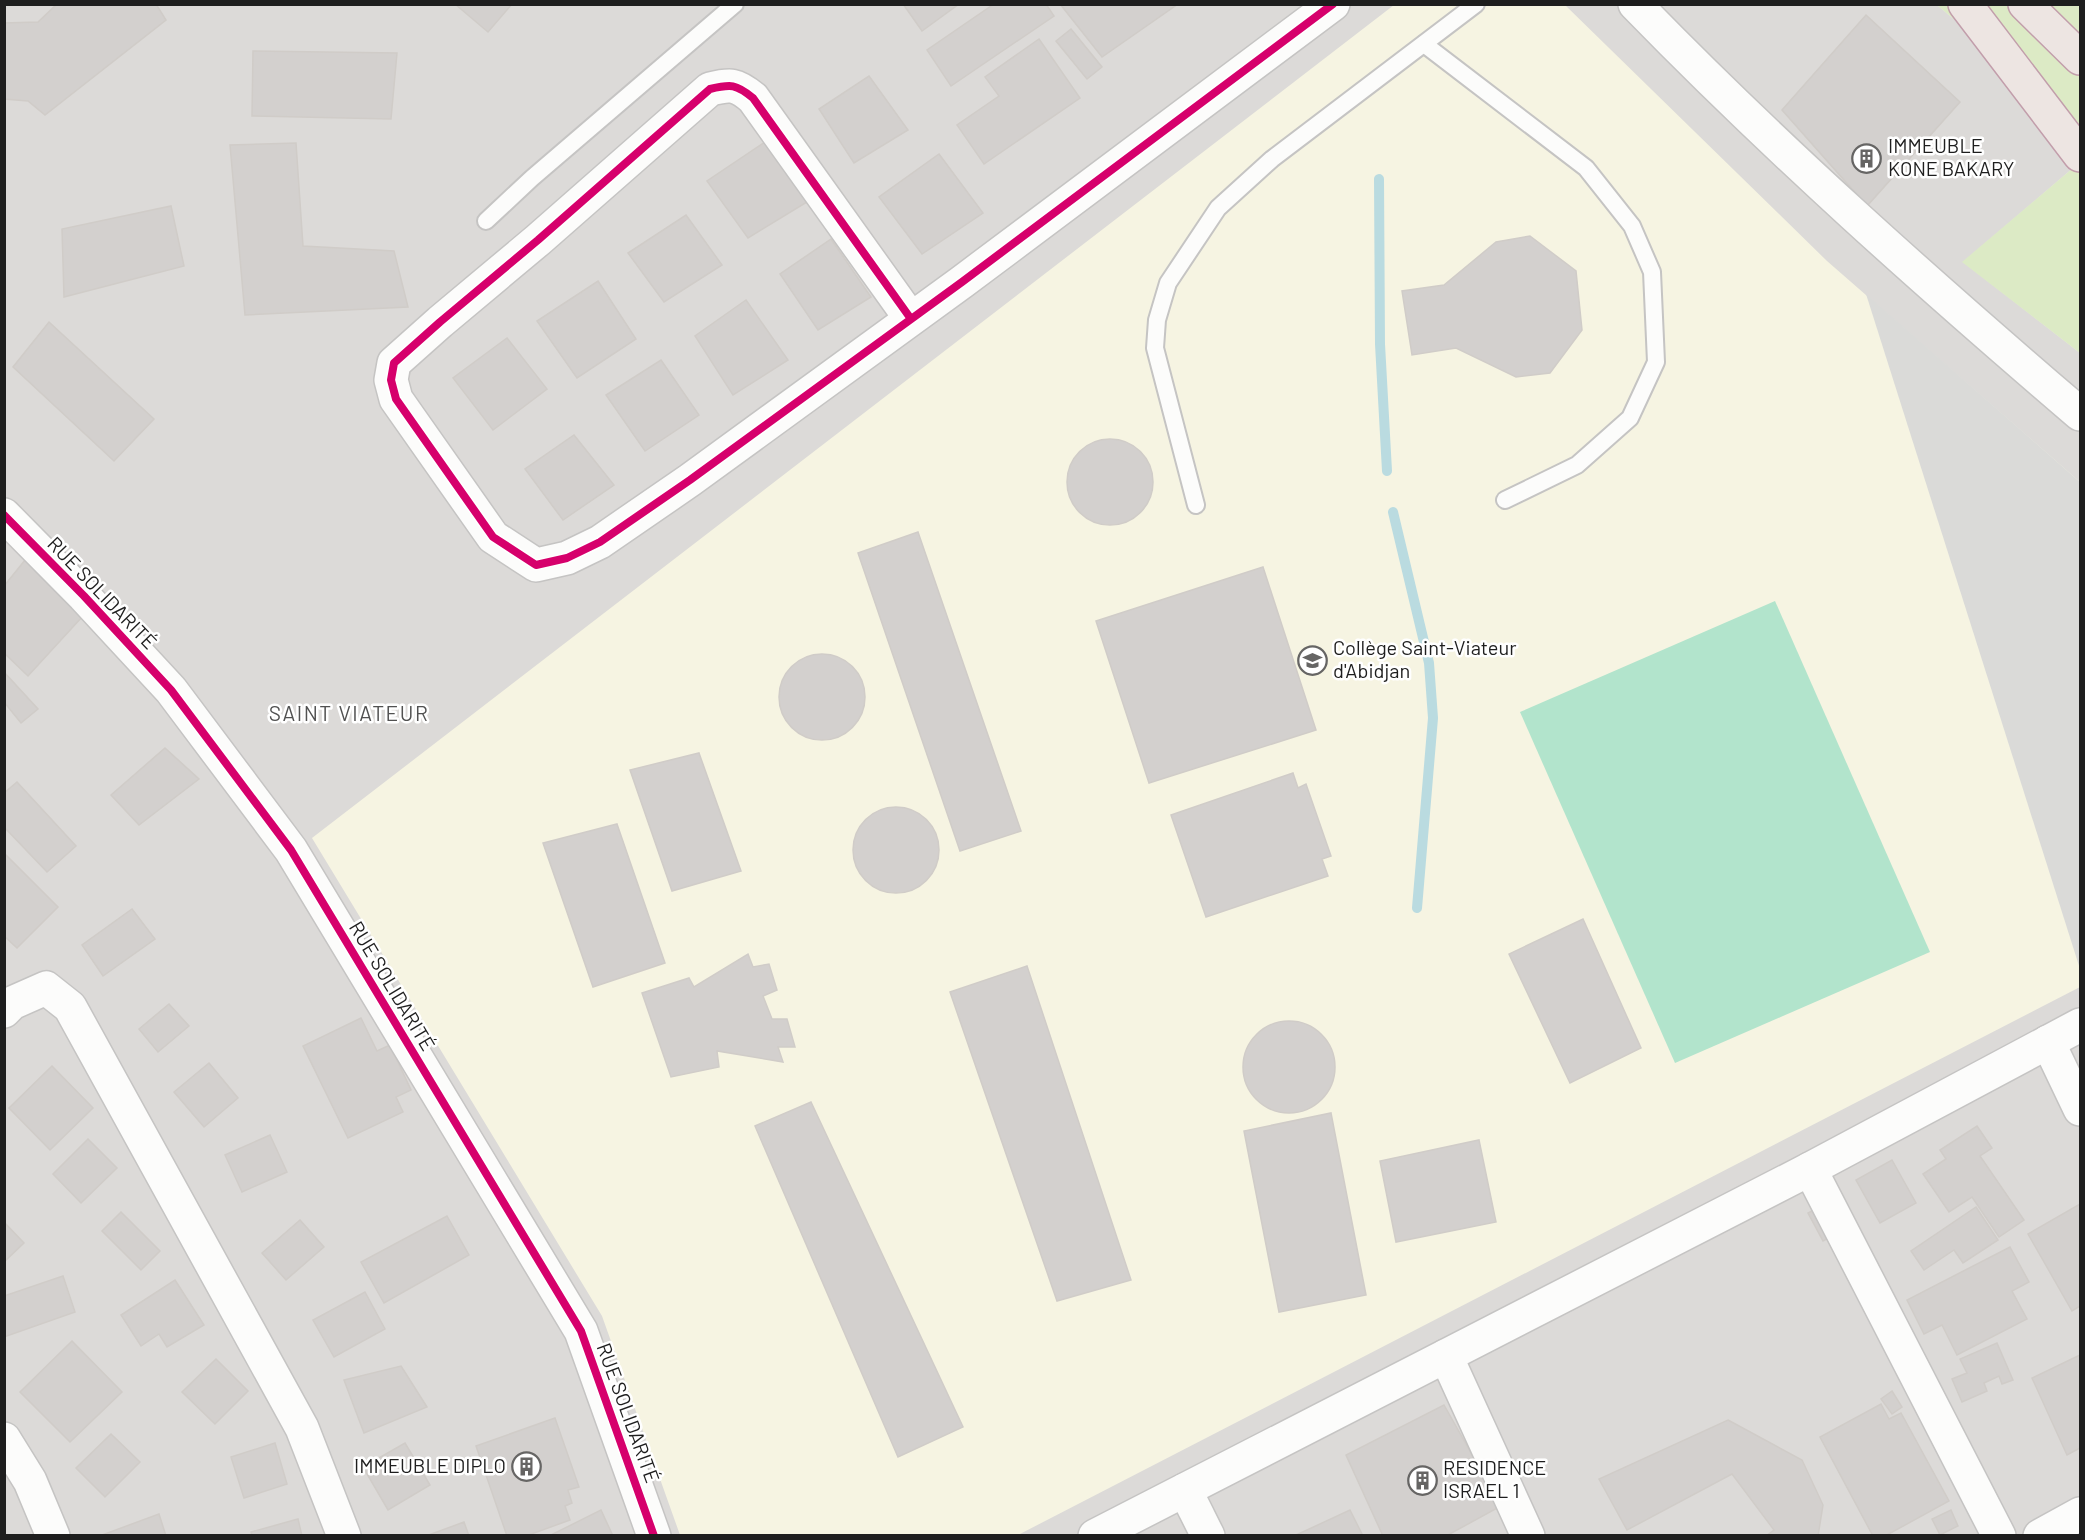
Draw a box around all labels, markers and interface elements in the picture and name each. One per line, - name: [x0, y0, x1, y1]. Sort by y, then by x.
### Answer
- place label: IMMEUBLE KONE BAKARY: [1888, 133, 2014, 180]
- building icon: IMMEUBLE KONE BAKARY: [1851, 142, 1883, 174]
- street label: RUE SOLIDARITÉ: [43, 531, 162, 653]
- place label: Collège Saint-Viateur d'Abidjan: [1333, 635, 1517, 682]
- school or university icon: Collège Saint-Viateur d'Abidjan: [1296, 644, 1328, 676]
- district label: SAINT VIATEUR: [269, 700, 429, 725]
- street label: RUE SOLIDARITÉ: [345, 916, 441, 1055]
- street label: RUE SOLIDARITÉ: [593, 1340, 665, 1486]
- building icon: IMMEUBLE DIPLO: [511, 1450, 543, 1482]
- place label: IMMEUBLE DIPLO: [354, 1453, 506, 1477]
- place label: RESIDENCE ISRAEL 1: [1443, 1455, 1546, 1502]
- building icon: RESIDENCE ISRAEL 1: [1406, 1464, 1438, 1496]

